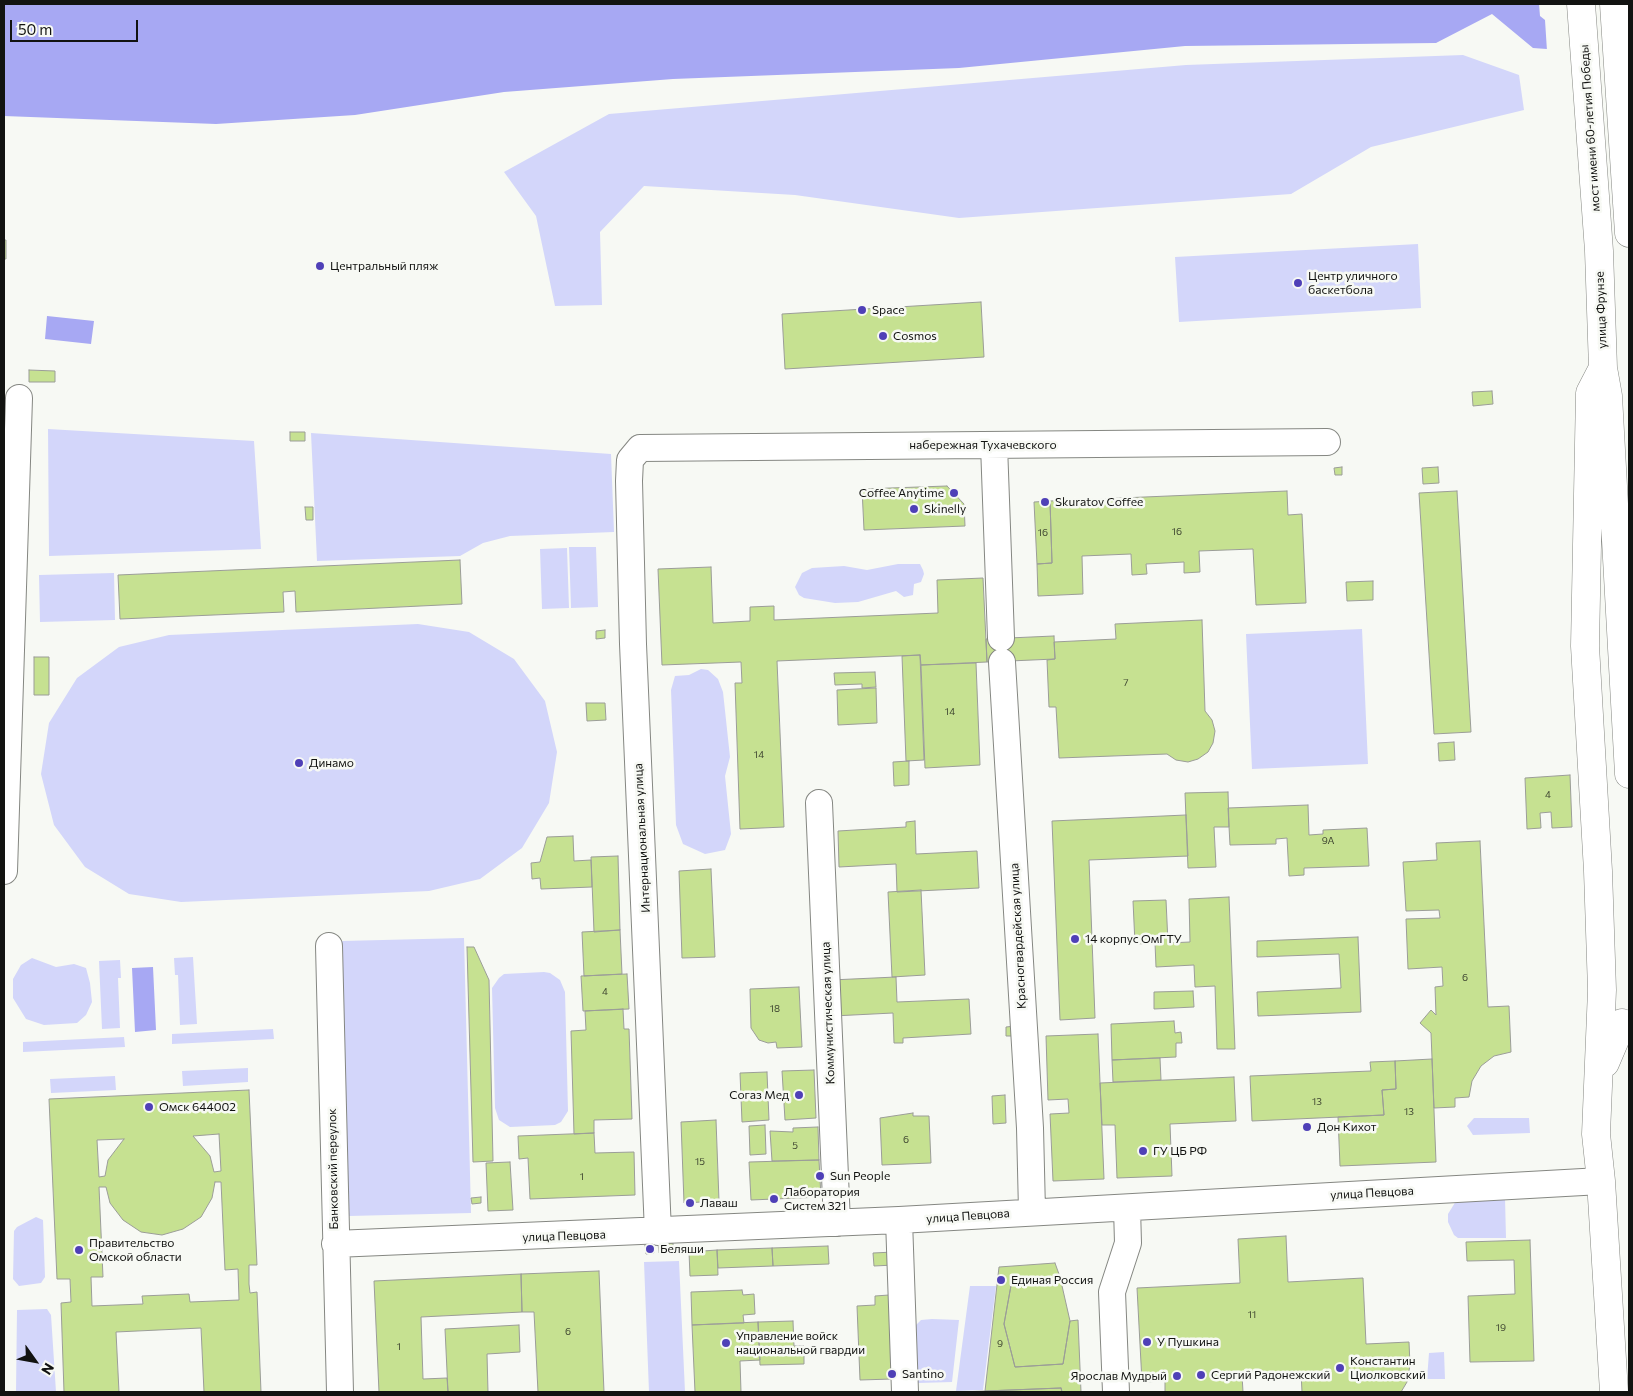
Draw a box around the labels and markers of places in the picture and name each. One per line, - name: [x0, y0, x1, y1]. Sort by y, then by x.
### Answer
- place label: Центральный пляж: [330, 259, 439, 273]
- marker: Центральный пляж: [314, 260, 326, 272]
- place label: Центр уличного баскетбола: [1308, 269, 1398, 297]
- marker: Центр уличного баскетбола: [1292, 277, 1304, 289]
- place label: Space: [872, 303, 905, 317]
- marker: Space: [856, 304, 868, 316]
- place label: Cosmos: [893, 329, 937, 343]
- marker: Cosmos: [877, 330, 889, 342]
- place label: Coffee Anytime: [859, 486, 944, 500]
- marker: Coffee Anytime: [948, 487, 960, 499]
- place label: Skuratov Coffee: [1055, 495, 1143, 509]
- marker: Skuratov Coffee: [1039, 496, 1051, 508]
- place label: Skinelly: [924, 502, 966, 516]
- marker: Skinelly: [908, 503, 920, 515]
- place label: Динамо: [309, 756, 354, 770]
- marker: Динамо: [293, 757, 305, 769]
- place label: 14 корпус ОмГТУ: [1085, 932, 1182, 946]
- marker: 14 корпус ОмГТУ: [1069, 933, 1081, 945]
- place label: Согаз Мед: [729, 1088, 789, 1102]
- marker: Согаз Мед: [793, 1089, 805, 1101]
- place label: Омск 644002: [159, 1100, 236, 1114]
- marker: Омск 644002: [143, 1101, 155, 1113]
- place label: Дон Кихот: [1317, 1120, 1376, 1134]
- marker: Дон Кихот: [1301, 1121, 1313, 1133]
- place label: ГУ ЦБ РФ: [1153, 1144, 1207, 1158]
- marker: ГУ ЦБ РФ: [1137, 1145, 1149, 1157]
- place label: Sun People: [830, 1169, 890, 1183]
- marker: Sun People: [814, 1170, 826, 1182]
- place label: Лаборатория Систем 321: [784, 1185, 860, 1213]
- marker: Лаборатория Систем 321: [768, 1193, 780, 1205]
- place label: Лаваш: [700, 1196, 738, 1210]
- marker: Лаваш: [684, 1197, 696, 1209]
- place label: Правительство Омской области: [89, 1236, 182, 1264]
- place label: Беляши: [660, 1242, 704, 1256]
- marker: Беляши: [644, 1243, 656, 1255]
- marker: Правительство Омской области: [73, 1244, 85, 1256]
- place label: Единая Россия: [1011, 1273, 1093, 1287]
- marker: Единая Россия: [995, 1274, 1007, 1286]
- place label: Управление войск национальной гвардии: [736, 1329, 865, 1357]
- place label: У Пушкина: [1157, 1335, 1219, 1349]
- marker: У Пушкина: [1141, 1336, 1153, 1348]
- marker: Управление войск национальной гвардии: [720, 1337, 732, 1349]
- place label: Константин Циолковский: [1350, 1354, 1426, 1382]
- marker: Константин Циолковский: [1334, 1362, 1346, 1374]
- place label: Santino: [902, 1367, 944, 1381]
- marker: Santino: [886, 1368, 898, 1380]
- place label: Сергий Радонежский: [1211, 1368, 1330, 1382]
- place label: Ярослав Мудрый: [1071, 1369, 1167, 1383]
- marker: Сергий Радонежский: [1195, 1369, 1207, 1381]
- marker: Ярослав Мудрый: [1171, 1370, 1183, 1382]

